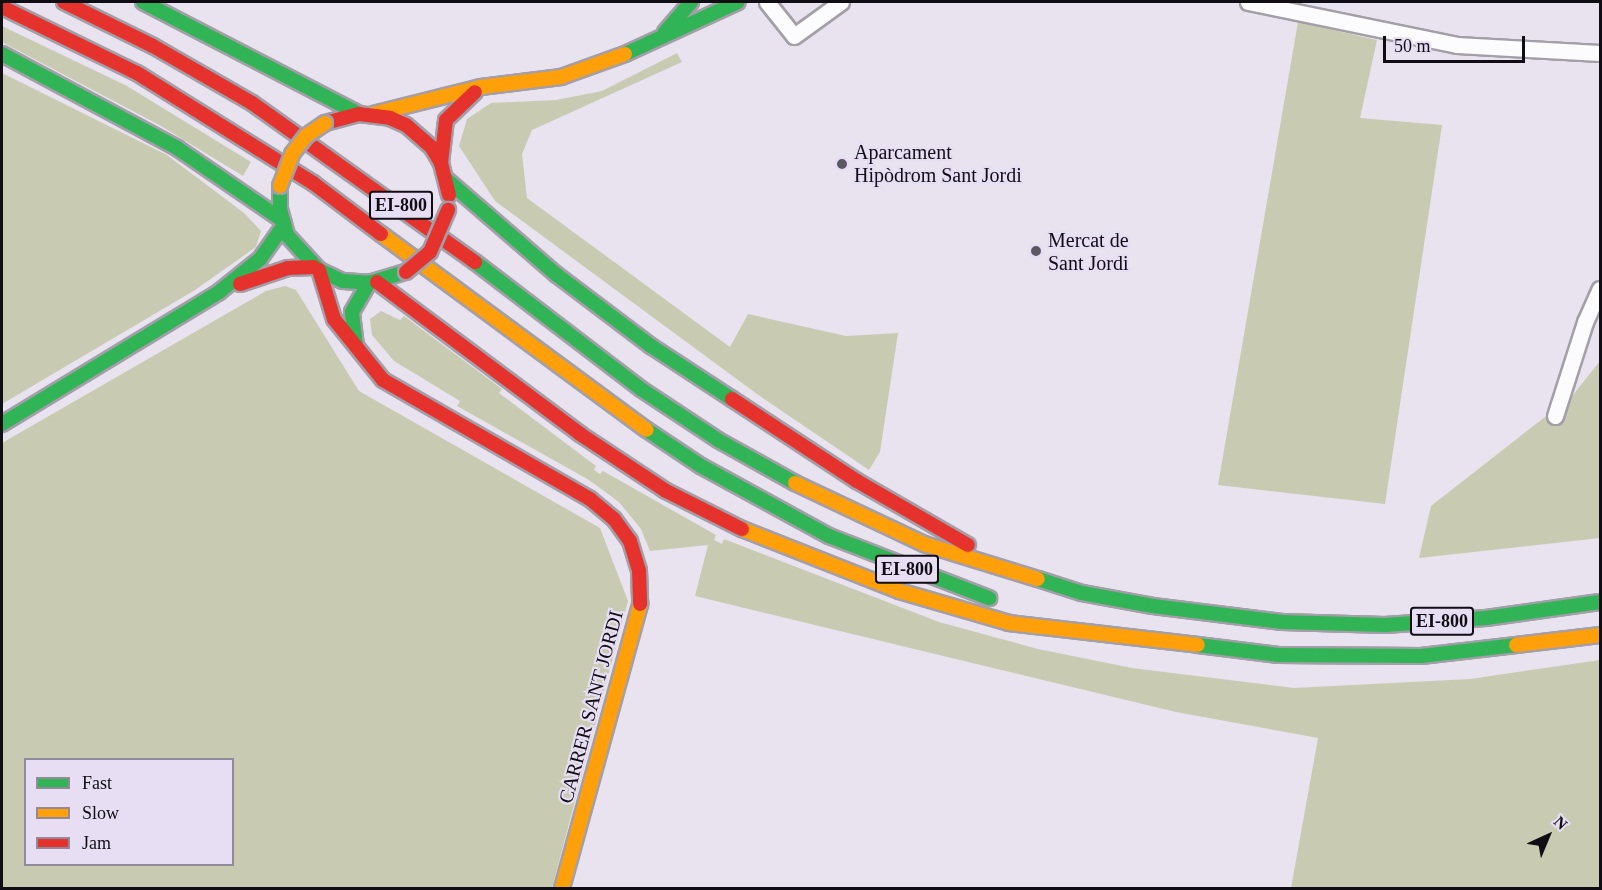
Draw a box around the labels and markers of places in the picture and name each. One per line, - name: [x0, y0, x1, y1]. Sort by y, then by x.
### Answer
- place label: Aparcament Hipòdrom Sant Jordi: [854, 140, 1022, 187]
- marker: Aparcament Hipòdrom Sant Jordi: [835, 157, 849, 171]
- place label: Mercat de Sant Jordi: [1048, 228, 1129, 275]
- marker: Mercat de Sant Jordi: [1029, 244, 1043, 258]

